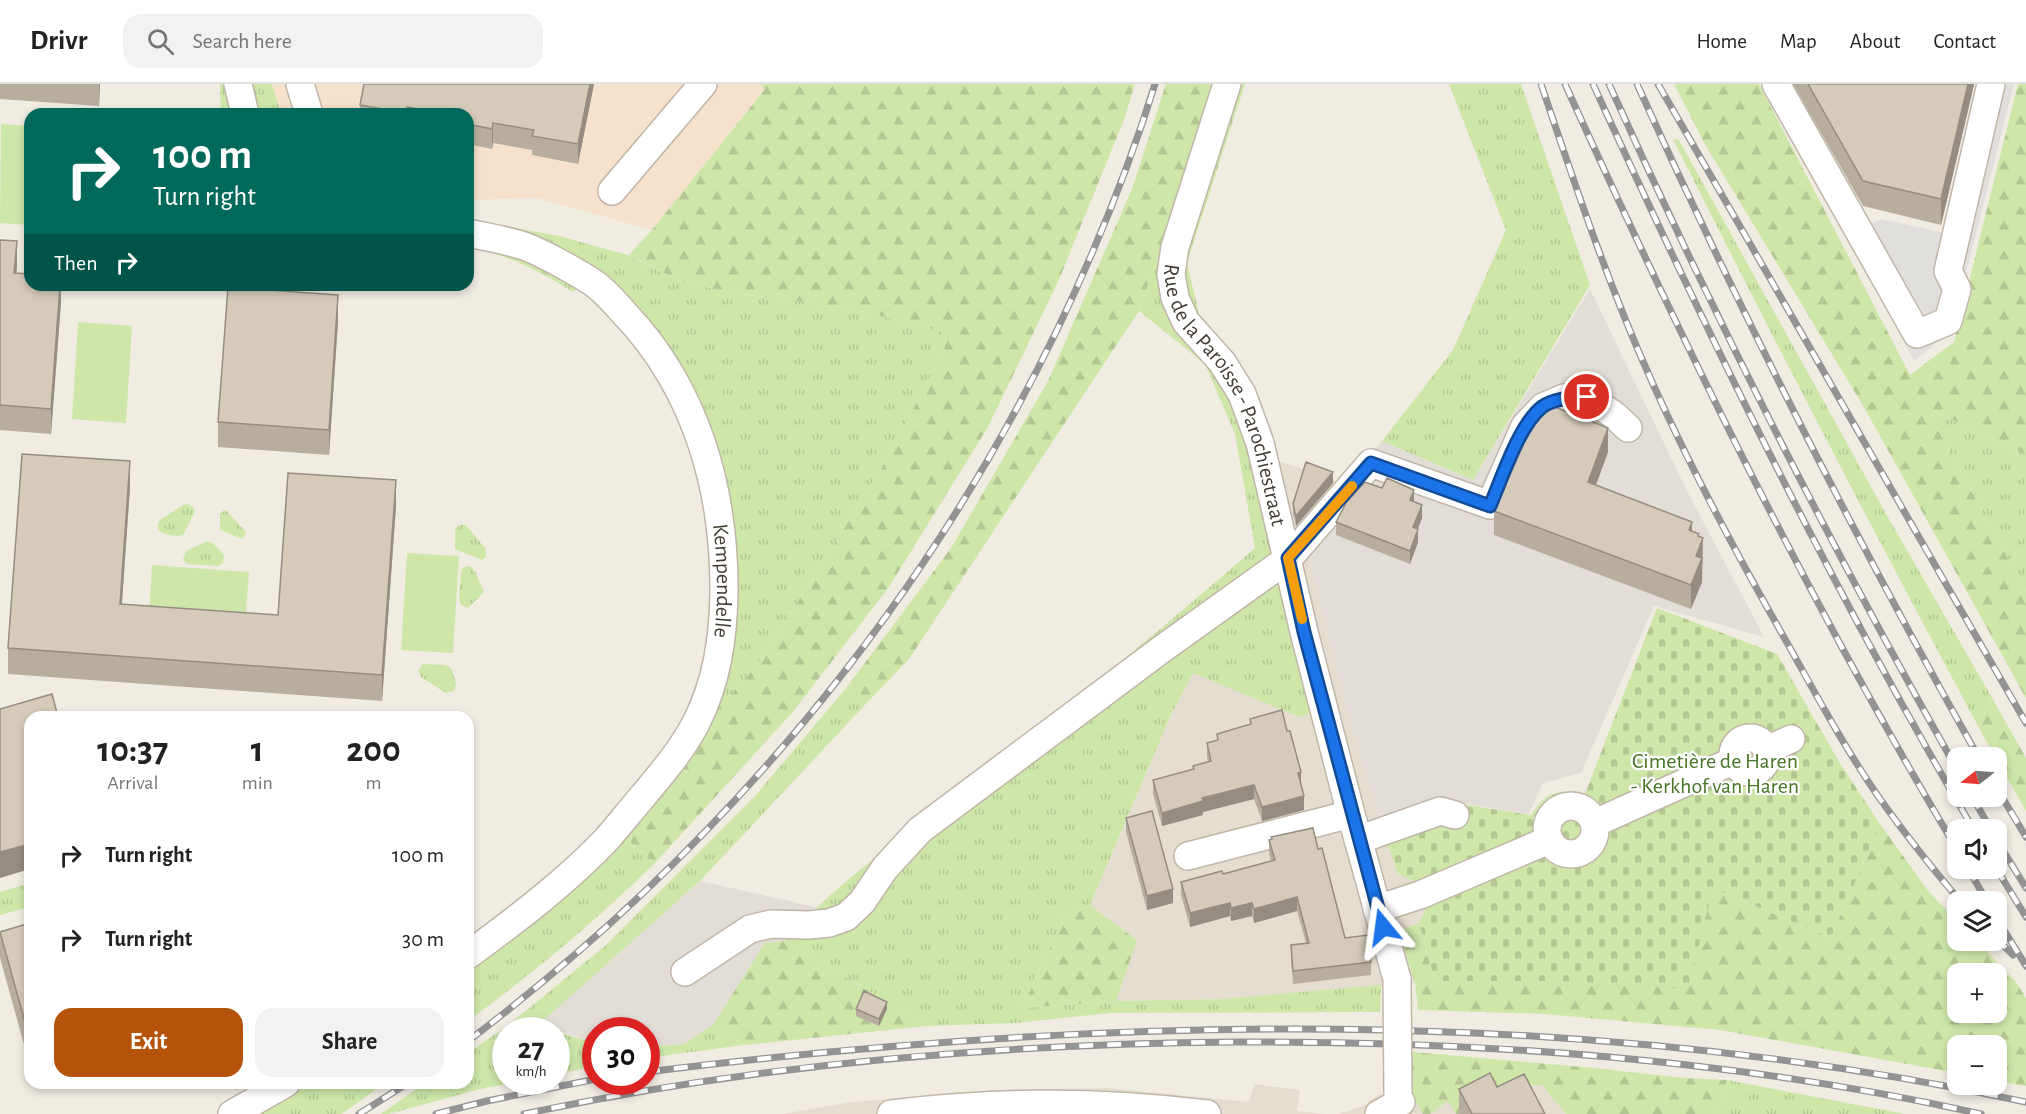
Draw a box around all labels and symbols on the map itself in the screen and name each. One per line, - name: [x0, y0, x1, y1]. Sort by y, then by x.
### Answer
- street label: Rue de la Paroisse - Parochiestraat: [1160, 262, 1290, 528]
- pin: [1561, 371, 1612, 422]
- street label: Kempendelle: [709, 522, 735, 639]
- north arrow: [1947, 747, 2007, 807]
- park label: Cimetière de Haren - Kerkhof van Haren: [1631, 750, 1799, 797]
- position arrow: [1351, 895, 1415, 959]
- speed limit sign: 30: [582, 1017, 660, 1095]

